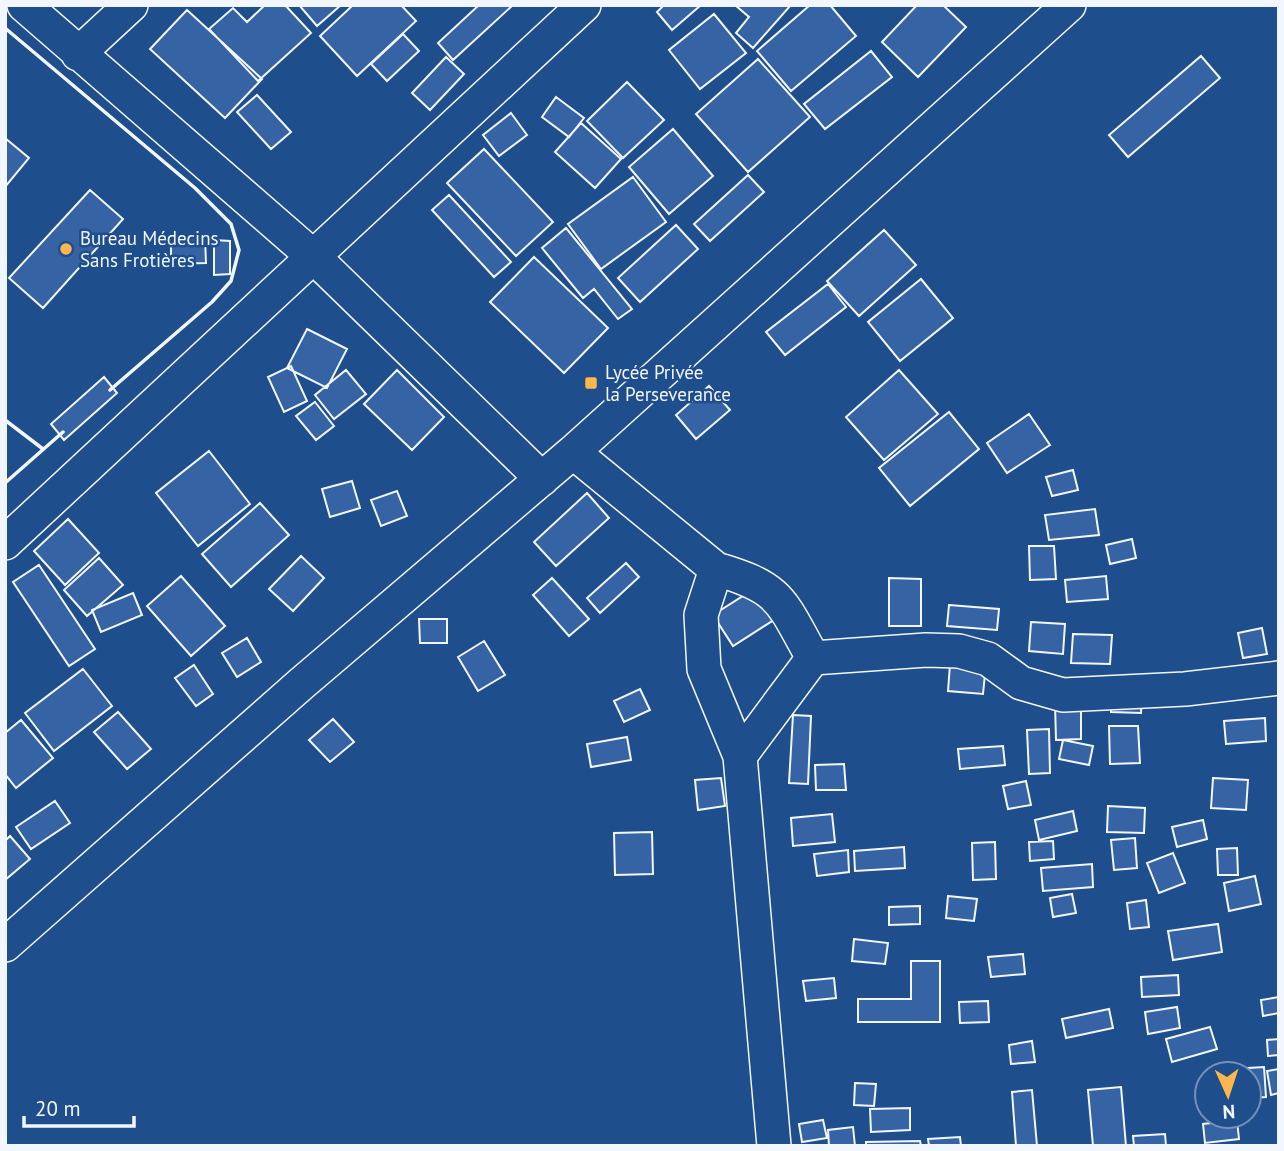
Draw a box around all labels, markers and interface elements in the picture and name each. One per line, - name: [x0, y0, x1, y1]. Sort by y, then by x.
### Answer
- place label: Bureau Médecins Sans Frotières: [80, 226, 219, 272]
- marker: Bureau Médecins Sans Frotières: [58, 241, 74, 257]
- place label: Lycée Privée la Perseverance: [605, 360, 731, 406]
- marker: Lycée Privée la Perseverance: [583, 375, 599, 391]
- north arrow: [1193, 1060, 1263, 1130]
- scale bar: [24, 1084, 135, 1128]
- text: 20 m: [35, 1095, 81, 1122]
- text: N: [1222, 1100, 1236, 1124]

